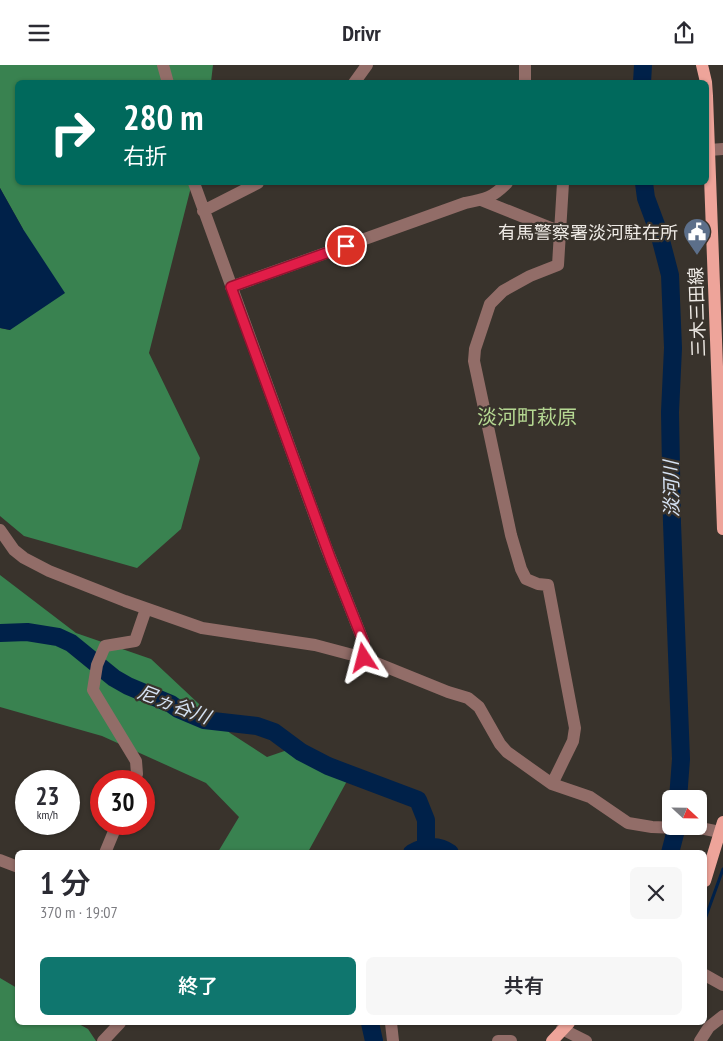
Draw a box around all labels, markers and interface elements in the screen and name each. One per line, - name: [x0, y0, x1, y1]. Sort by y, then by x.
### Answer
- icon: menu: [25, 19, 53, 47]
- text: Drivr: [342, 19, 381, 47]
- icon: share: [670, 19, 698, 47]
- text: 280 m: [123, 94, 204, 140]
- icon: right: [40, 100, 105, 165]
- text: 右折: [123, 142, 167, 170]
- public building icon: 有馬警察署淡河駐在所: [682, 217, 712, 256]
- place label: 有馬警察署淡河駐在所: [498, 221, 678, 244]
- pin: [325, 225, 367, 267]
- icon: arrive: [332, 232, 360, 260]
- street label: 三木三田線: [684, 267, 710, 357]
- district label: 淡河町萩原: [477, 404, 577, 430]
- water label: 淡河川: [658, 458, 683, 518]
- position arrow: [337, 631, 389, 683]
- water label: 尼ヵ谷川: [134, 679, 216, 730]
- speed limit sign: 30: [90, 770, 155, 835]
- text: 23: [36, 780, 59, 812]
- north arrow: [662, 790, 708, 835]
- map controls: [662, 790, 707, 835]
- text: km/h: [37, 807, 58, 822]
- text: 1 分: [40, 863, 91, 902]
- button: close: [630, 867, 682, 919]
- text: 370 m · 19:07: [40, 902, 118, 922]
- button: 終了: [40, 957, 356, 1015]
- button: 共有: [366, 957, 682, 1015]

